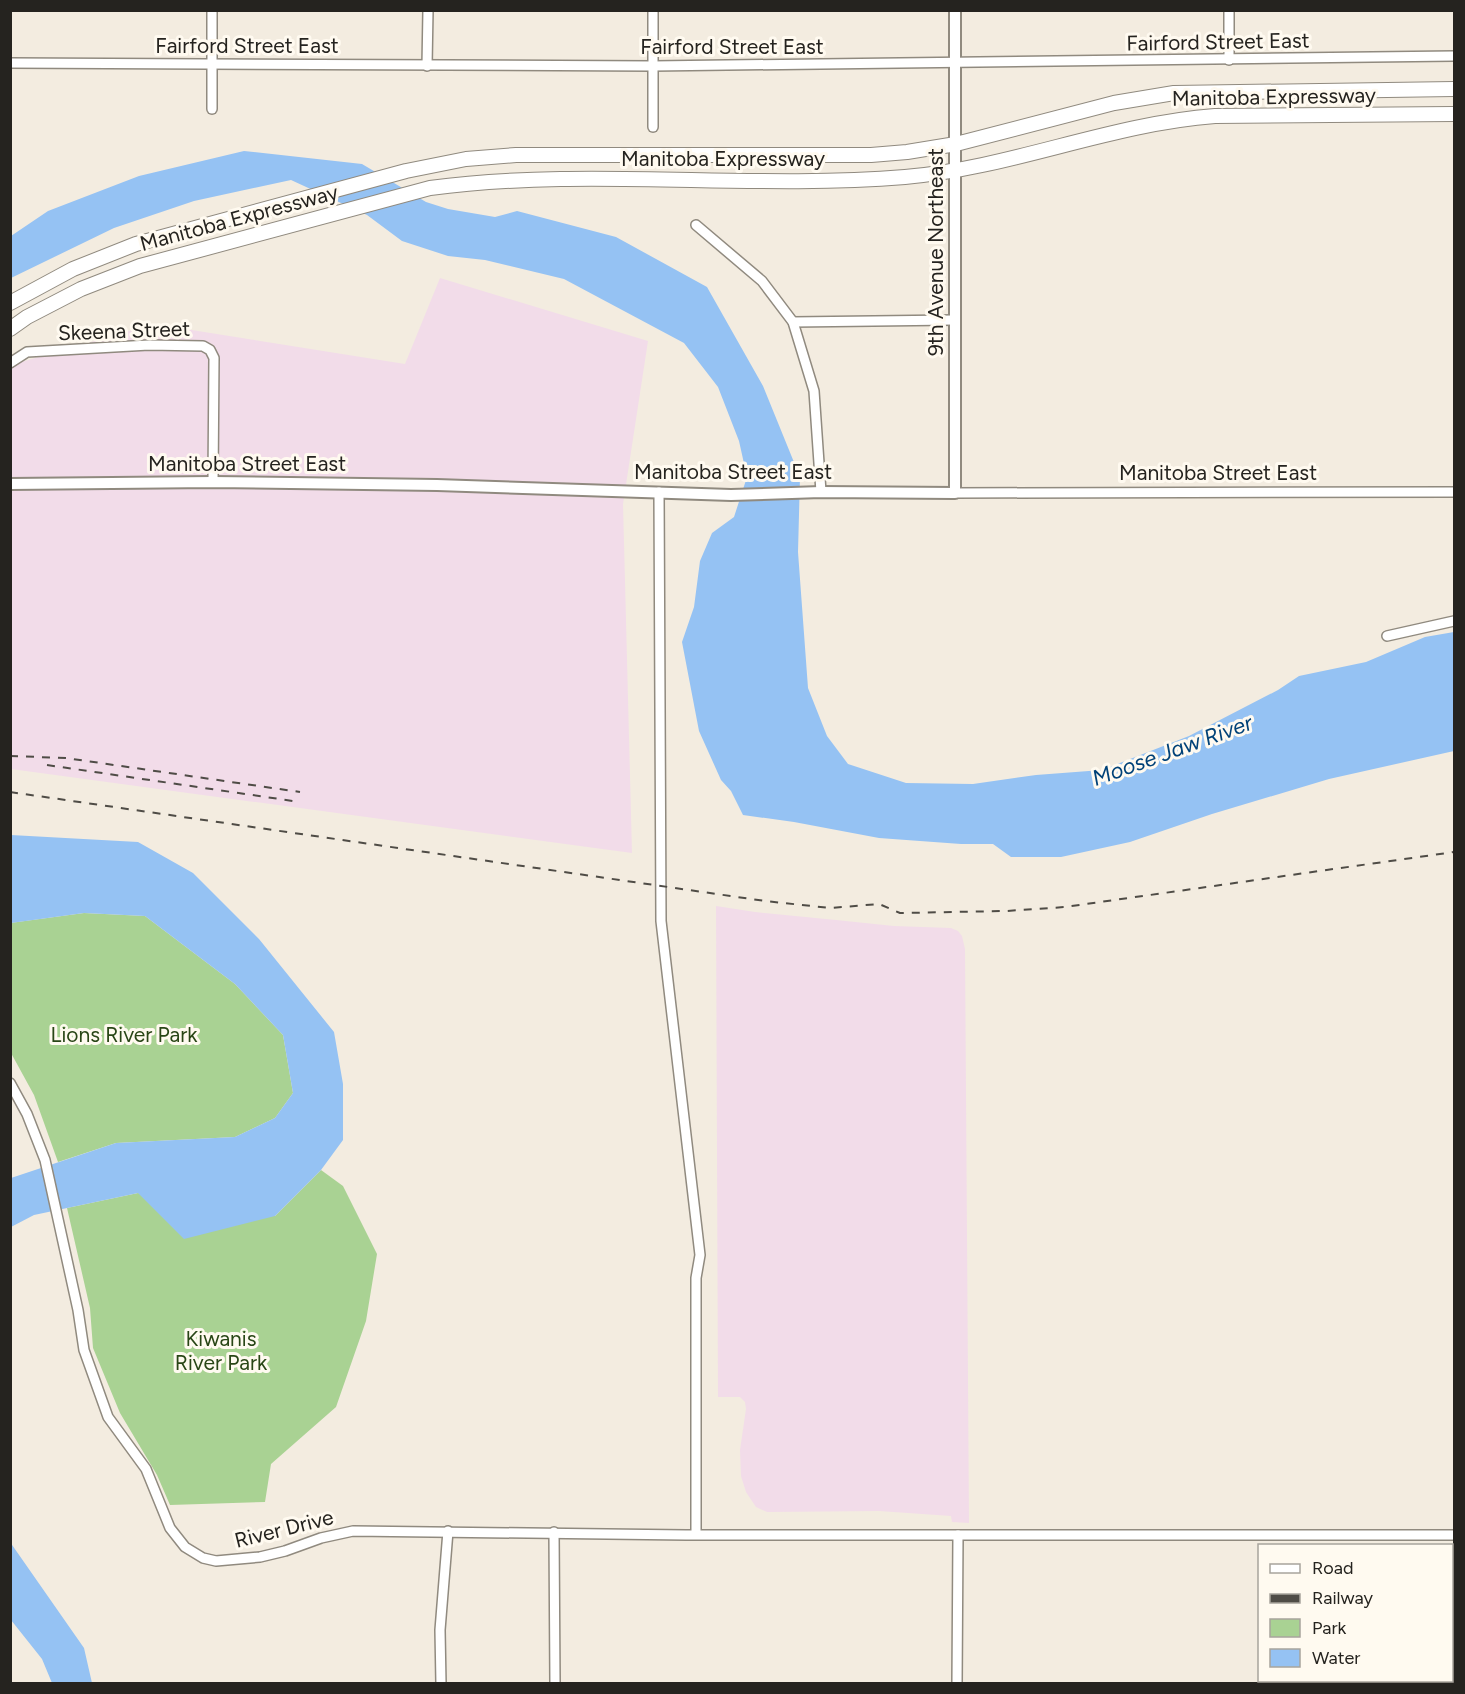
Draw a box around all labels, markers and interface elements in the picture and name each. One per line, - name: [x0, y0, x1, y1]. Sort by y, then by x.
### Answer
- street label: Fairford Street East: [1126, 27, 1310, 56]
- street label: Fairford Street East: [155, 33, 339, 58]
- street label: Fairford Street East: [640, 34, 824, 59]
- street label: Manitoba Expressway: [1172, 82, 1376, 111]
- street label: Manitoba Expressway: [621, 146, 825, 171]
- street label: 9th Avenue Northeast: [923, 148, 948, 356]
- street label: Manitoba Expressway: [137, 179, 341, 256]
- street label: Skeena Street: [57, 316, 191, 345]
- street label: Manitoba Street East: [148, 451, 346, 476]
- street label: Manitoba Street East: [634, 459, 832, 484]
- street label: Manitoba Street East: [1119, 460, 1317, 485]
- water label: Moose Jaw River: [1088, 708, 1257, 792]
- park label: Lions River Park: [50, 1022, 198, 1047]
- park label: Kiwanis River Park: [175, 1326, 268, 1375]
- street label: River Drive: [232, 1504, 336, 1553]
- legend: [1258, 1544, 1453, 1682]
- text: Road: [1312, 1557, 1353, 1579]
- text: Railway: [1312, 1587, 1374, 1609]
- text: Park: [1312, 1617, 1347, 1639]
- text: Water: [1312, 1647, 1360, 1669]

